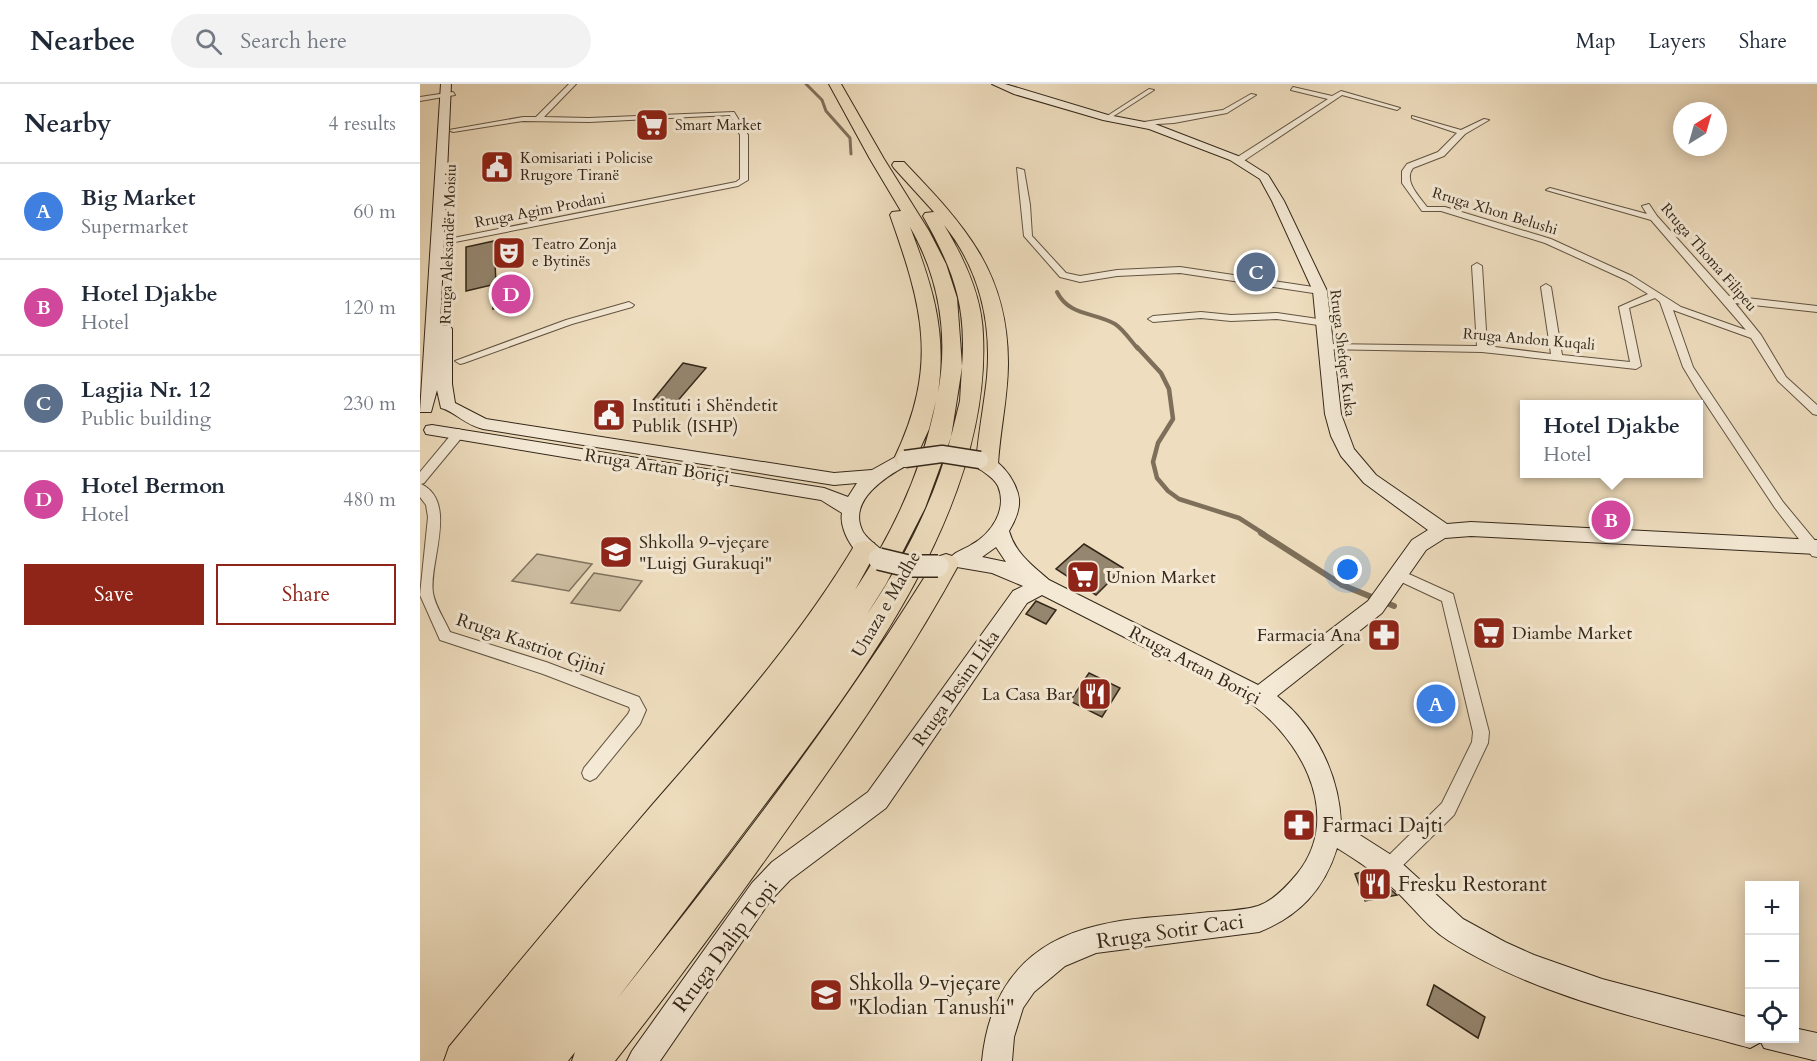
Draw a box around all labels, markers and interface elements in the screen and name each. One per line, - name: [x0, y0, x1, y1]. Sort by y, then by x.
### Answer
- search box: [171, 14, 591, 68]
- text: Nearbee: [30, 22, 135, 60]
- icon: search: [192, 25, 225, 58]
- text: Search here: [240, 26, 347, 56]
- text: Map: [1576, 27, 1616, 56]
- text: Layers: [1649, 27, 1706, 56]
- text: Share: [1739, 27, 1787, 56]
- north arrow: [1673, 102, 1727, 156]
- text: Nearby: [24, 106, 112, 141]
- supermarket icon: Smart Market: [634, 107, 670, 143]
- text: 4 results: [328, 110, 396, 137]
- place label: Smart Market: [675, 115, 762, 135]
- place label: Komisariati i Policise Rrugore Tiranë: [520, 148, 653, 185]
- public building icon: Komisariati i Policise Rrugore Tiranë: [479, 149, 515, 185]
- street label: Rruga Aleksandër Moisiu: [435, 163, 461, 325]
- street label: Rruga Xhon Belushi: [1430, 182, 1560, 240]
- text: Big Market: [81, 183, 195, 213]
- street label: Rruga Agim Prodani: [473, 188, 607, 232]
- text: A: [36, 198, 51, 225]
- text: 60 m: [353, 198, 396, 225]
- street label: Rruga Thoma Filipeu: [1656, 199, 1762, 315]
- text: Supermarket: [81, 213, 188, 240]
- place label: Teatro Zonja e Bytinës: [532, 234, 617, 271]
- theatre icon: Teatro Zonja e Bytinës: [491, 235, 527, 271]
- pin: C: [1236, 250, 1276, 294]
- pin: D: [492, 272, 530, 316]
- text: Hotel Djakbe: [81, 279, 218, 309]
- street label: Rruga Shefqet Kuka: [1325, 288, 1361, 418]
- text: B: [36, 294, 51, 321]
- text: 120 m: [343, 294, 396, 321]
- text: Hotel: [81, 309, 129, 336]
- street label: Rruga Andon Kuqali: [1462, 323, 1596, 355]
- text: Lagjia Nr. 12: [81, 375, 211, 405]
- text: C: [36, 390, 51, 417]
- text: 230 m: [343, 390, 396, 417]
- place label: Instituti i Shëndetit Publik (ISHP): [632, 393, 778, 439]
- public building icon: Instituti i Shëndetit Publik (ISHP): [591, 397, 627, 433]
- popup: [1520, 400, 1703, 478]
- text: Public building: [81, 405, 211, 432]
- text: Hotel Djakbe: [1543, 411, 1680, 441]
- text: Hotel: [1543, 441, 1591, 468]
- street label: Rruga Artan Boriçi: [583, 443, 731, 490]
- text: Hotel Bermon: [81, 471, 225, 501]
- text: D: [35, 486, 52, 513]
- text: 480 m: [343, 486, 396, 513]
- pin: B: [1592, 498, 1630, 542]
- text: Hotel: [81, 501, 129, 528]
- place label: Shkolla 9-vjeçare "Luigj Gurakuqi": [639, 530, 772, 576]
- school or university icon: Shkolla 9-vjeçare "Luigj Gurakuqi": [598, 534, 634, 570]
- street label: Unaza e Madhe: [846, 547, 927, 662]
- your location: [1333, 555, 1362, 584]
- supermarket icon: Union Market: [1065, 559, 1101, 595]
- button: Save: [24, 564, 204, 625]
- button: Share: [216, 564, 396, 625]
- place label: Union Market: [1106, 565, 1216, 590]
- street label: Rruga Kastriot Gjini: [453, 607, 609, 682]
- supermarket icon: Diambe Market: [1471, 615, 1507, 651]
- pharmacy icon: Farmacia Ana: [1366, 617, 1402, 653]
- street label: Rruga Artan Boriçi: [1124, 620, 1265, 711]
- place label: Diambe Market: [1512, 621, 1632, 646]
- place label: Farmacia Ana: [1257, 623, 1361, 648]
- street label: Rruga Besim Lika: [907, 625, 1006, 751]
- restaurant icon: La Casa Bar: [1077, 676, 1113, 712]
- place label: La Casa Bar: [982, 682, 1072, 707]
- pin: A: [1416, 682, 1456, 726]
- pharmacy icon: Farmaci Dajti: [1281, 807, 1317, 843]
- place label: Farmaci Dajti: [1322, 811, 1443, 840]
- restaurant icon: Fresku Restorant: [1357, 866, 1393, 902]
- place label: Fresku Restorant: [1398, 870, 1547, 899]
- street label: Rruga Dalip Topi: [666, 874, 785, 1018]
- map controls: [1745, 881, 1799, 1043]
- button: +: [1745, 881, 1799, 935]
- street label: Rruga Sotir Caci: [1094, 907, 1246, 956]
- button: −: [1745, 935, 1799, 989]
- place label: Shkolla 9-vjeçare "Klodian Tanushi": [849, 969, 1015, 1022]
- school or university icon: Shkolla 9-vjeçare "Klodian Tanushi": [808, 977, 844, 1013]
- button: locate: [1745, 989, 1799, 1043]

